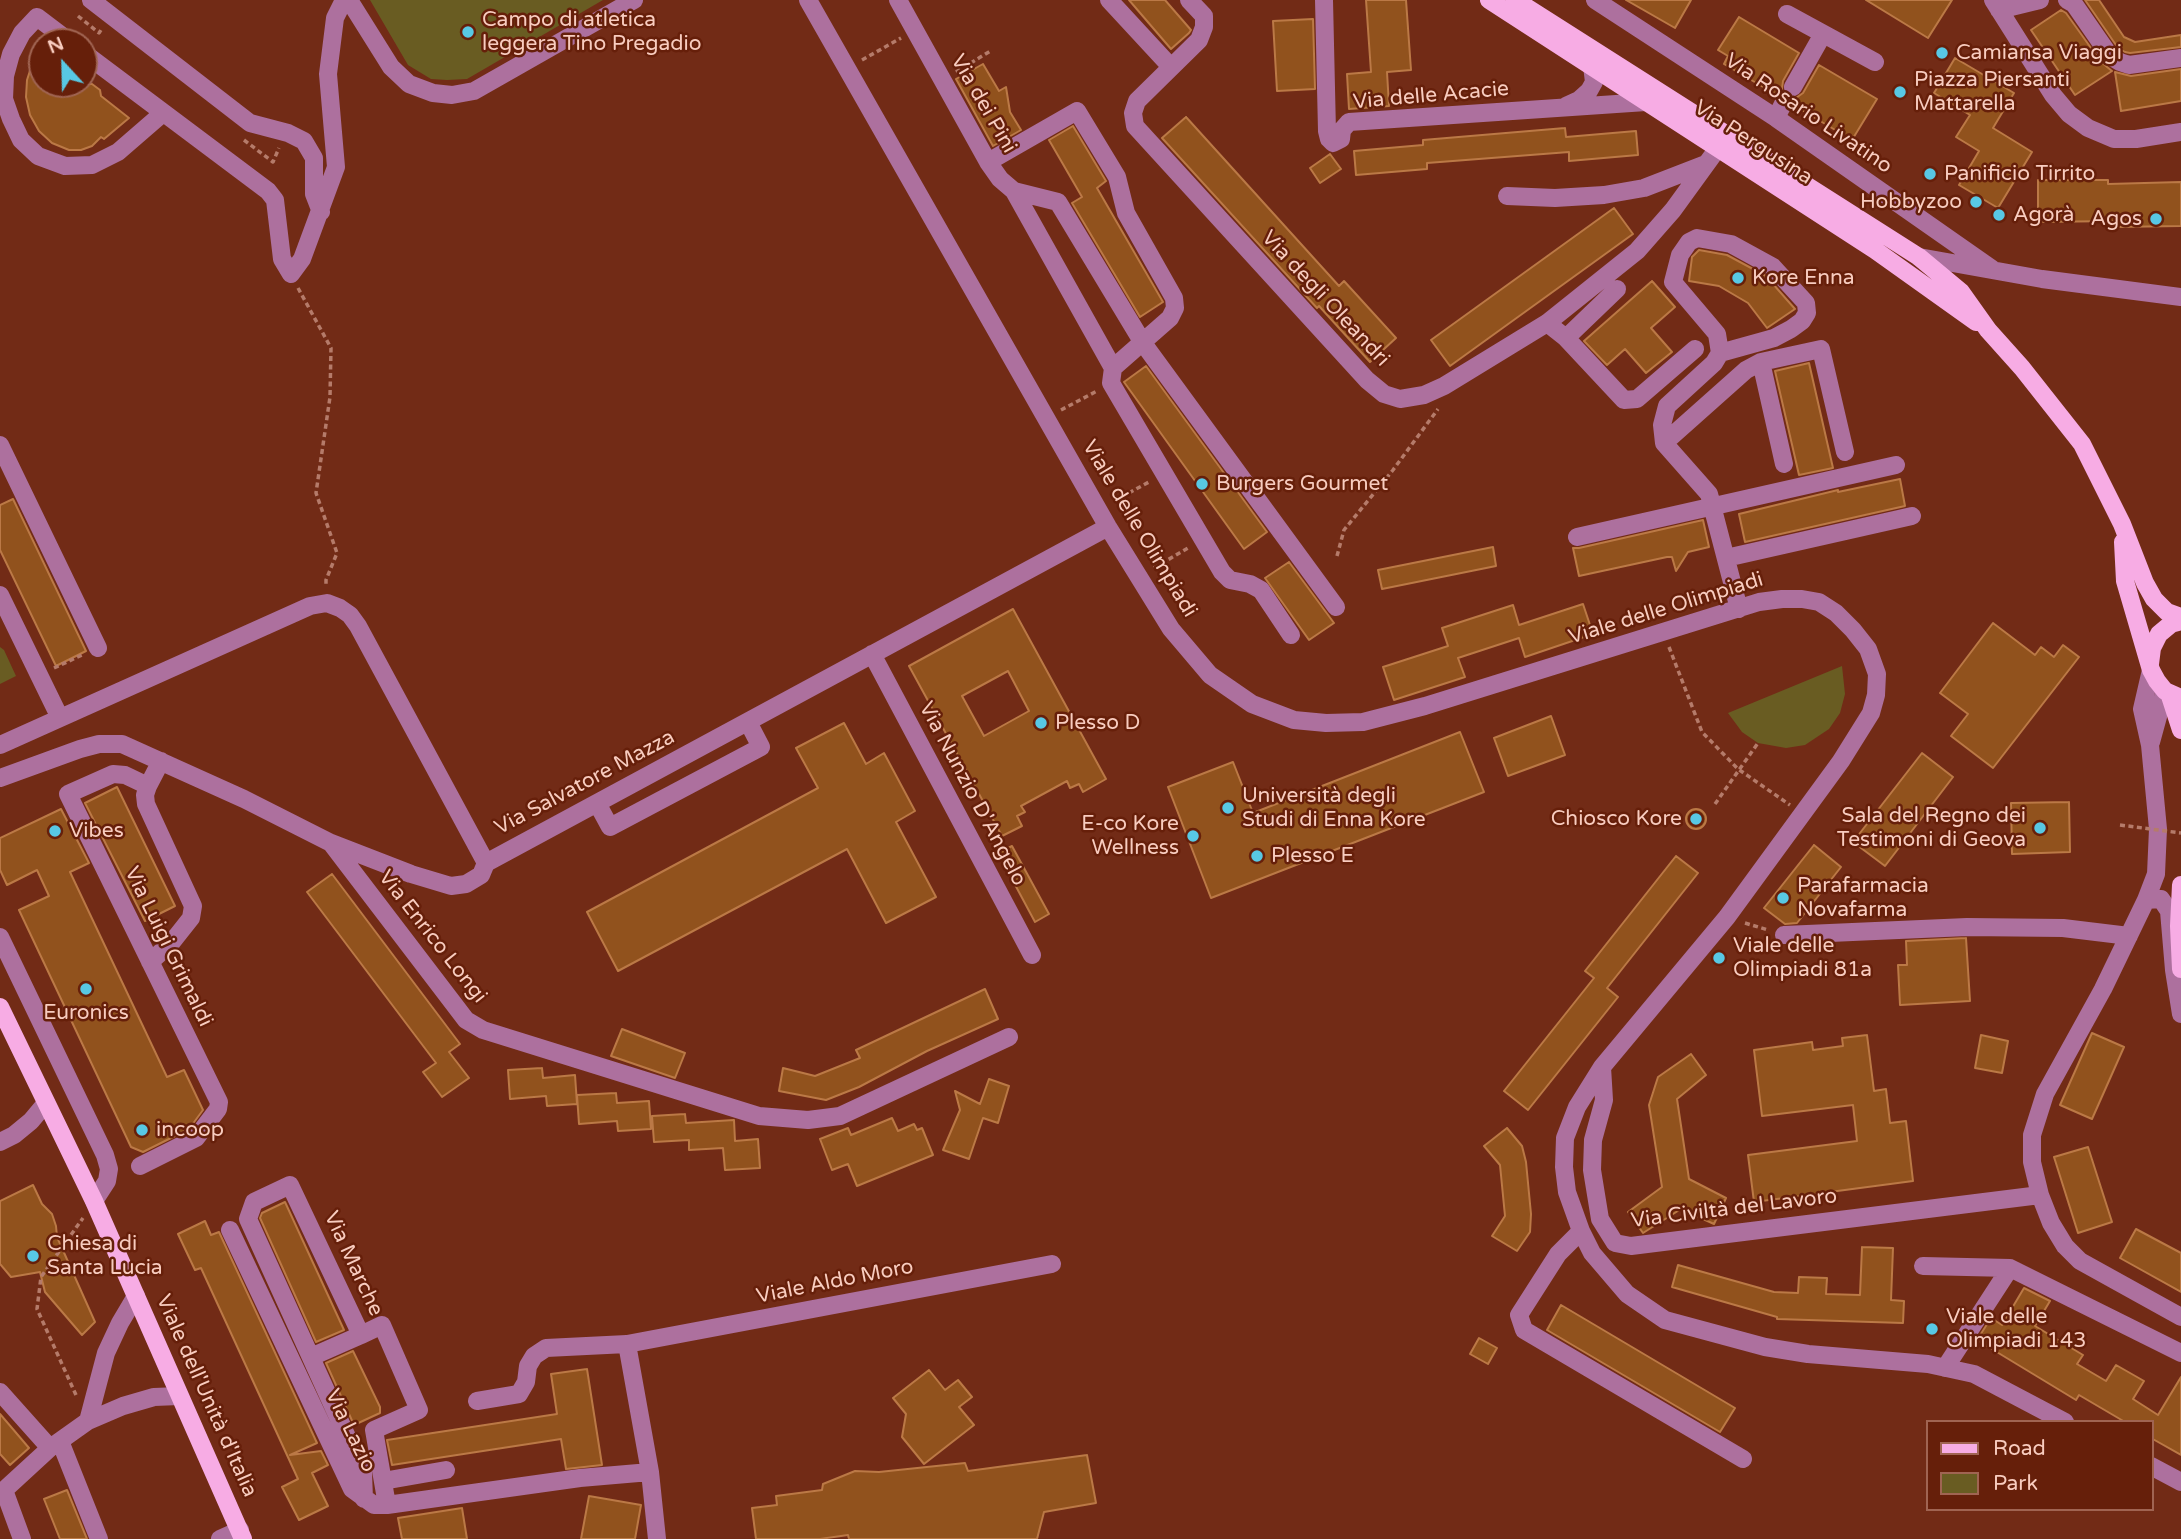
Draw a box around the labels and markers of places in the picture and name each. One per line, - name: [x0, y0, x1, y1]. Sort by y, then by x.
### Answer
- place label: Campo di atletica leggera Tino Pregadio: [482, 7, 701, 57]
- marker: Campo di atletica leggera Tino Pregadio: [460, 24, 476, 40]
- place label: Camiansa Viaggi: [1956, 40, 2122, 66]
- marker: Camiansa Viaggi: [1934, 45, 1950, 61]
- place label: Piazza Piersanti Mattarella: [1914, 67, 2070, 117]
- marker: Piazza Piersanti Mattarella: [1892, 84, 1908, 100]
- place label: Panificio Tirrito: [1944, 161, 2095, 187]
- marker: Panificio Tirrito: [1922, 166, 1938, 182]
- place label: Hobbyzoo: [1860, 189, 1962, 215]
- marker: Hobbyzoo: [1968, 194, 1984, 210]
- place label: Agorà: [2013, 202, 2074, 228]
- place label: Agos: [2090, 206, 2142, 232]
- marker: Agorà: [1991, 207, 2007, 223]
- marker: Agos: [2148, 211, 2164, 227]
- place label: Kore Enna: [1752, 265, 1855, 291]
- marker: Kore Enna: [1730, 270, 1746, 286]
- place label: Burgers Gourmet: [1216, 471, 1388, 497]
- marker: Burgers Gourmet: [1194, 476, 1210, 492]
- place label: Plesso D: [1055, 710, 1140, 736]
- marker: Plesso D: [1033, 715, 1049, 731]
- place label: Università degli Studi di Enna Kore: [1242, 783, 1426, 833]
- marker: Università degli Studi di Enna Kore: [1220, 800, 1236, 816]
- place label: Sala del Regno dei Testimoni di Geova: [1837, 803, 2026, 853]
- place label: Chiosco Kore: [1551, 806, 1682, 832]
- place label: E-co Kore Wellness: [1081, 811, 1179, 861]
- marker: Chiosco Kore: [1688, 811, 1704, 827]
- place label: Vibes: [69, 818, 124, 844]
- marker: Sala del Regno dei Testimoni di Geova: [2032, 820, 2048, 836]
- marker: Vibes: [47, 823, 63, 839]
- marker: E-co Kore Wellness: [1185, 828, 1201, 844]
- place label: Plesso E: [1271, 843, 1354, 869]
- marker: Plesso E: [1249, 848, 1265, 864]
- place label: Parafarmacia Novafarma: [1797, 873, 1929, 923]
- marker: Parafarmacia Novafarma: [1775, 890, 1791, 906]
- place label: Viale delle Olimpiadi 81a: [1733, 933, 1872, 983]
- marker: Viale delle Olimpiadi 81a: [1711, 950, 1727, 966]
- marker: Euronics: [78, 981, 94, 997]
- place label: Euronics: [43, 1000, 129, 1026]
- place label: incoop: [156, 1117, 224, 1143]
- marker: incoop: [134, 1122, 150, 1138]
- place label: Chiesa di Santa Lucia: [47, 1231, 163, 1281]
- marker: Chiesa di Santa Lucia: [25, 1248, 41, 1264]
- place label: Viale delle Olimpiadi 143: [1946, 1304, 2086, 1354]
- marker: Viale delle Olimpiadi 143: [1924, 1321, 1940, 1337]

